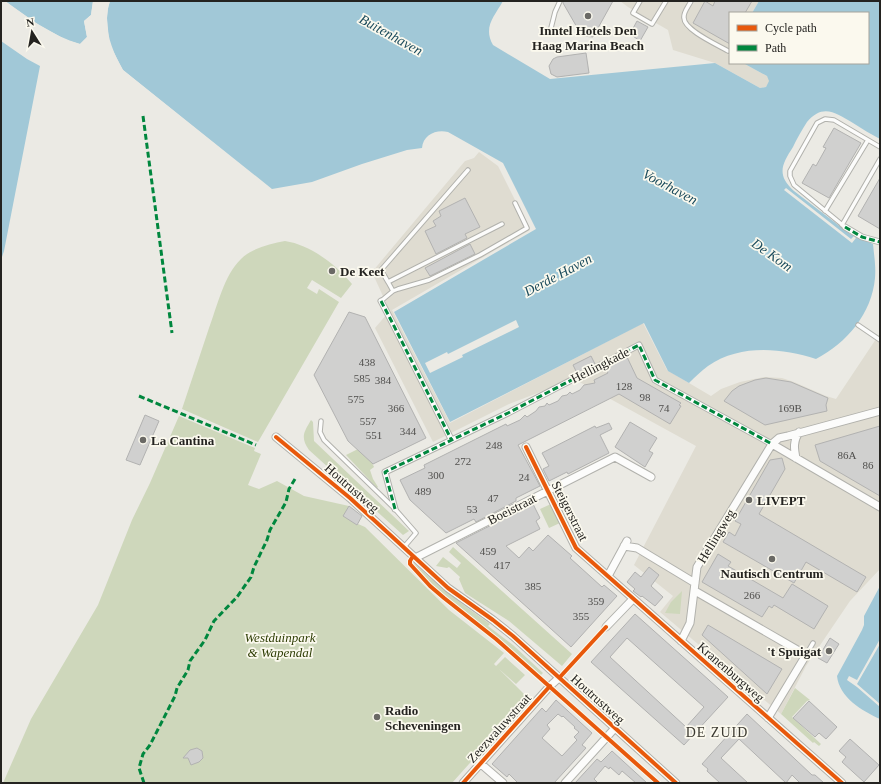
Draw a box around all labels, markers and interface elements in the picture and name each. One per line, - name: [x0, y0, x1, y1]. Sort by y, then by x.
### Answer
- water label: Buitenhaven: [357, 11, 425, 59]
- marker: Inntel Hotels Den Haag Marina Beach: [583, 11, 593, 21]
- north arrow: [12, 12, 52, 52]
- legend: [729, 12, 869, 64]
- text: N: [25, 16, 35, 29]
- text: Cycle path: [765, 21, 817, 35]
- place label: Inntel Hotels Den Haag Marina Beach: [532, 23, 645, 53]
- text: Path: [765, 41, 786, 55]
- water label: Voorhaven: [640, 166, 700, 208]
- water label: De Kom: [748, 235, 795, 274]
- water label: Derde Haven: [521, 251, 594, 300]
- place label: De Keet: [340, 264, 385, 279]
- marker: De Keet: [327, 266, 337, 276]
- street label: Hellingkade: [568, 344, 632, 386]
- house number: 438: [359, 356, 376, 368]
- house number: 585: [354, 372, 371, 384]
- house number: 384: [375, 374, 392, 386]
- house number: 128: [616, 380, 633, 392]
- house number: 98: [640, 391, 651, 403]
- house number: 575: [348, 393, 365, 405]
- house number: 366: [388, 402, 405, 414]
- house number: 74: [659, 402, 670, 414]
- house number: 169B: [778, 402, 802, 414]
- house number: 557: [360, 415, 377, 427]
- house number: 344: [400, 425, 417, 437]
- house number: 551: [366, 429, 382, 441]
- place label: La Cantina: [151, 433, 215, 448]
- marker: La Cantina: [138, 435, 148, 445]
- house number: 248: [486, 439, 503, 451]
- house number: 86A: [838, 449, 857, 461]
- house number: 272: [455, 455, 471, 467]
- house number: 86: [863, 459, 874, 471]
- street label: Houtrustweg: [322, 460, 383, 516]
- house number: 300: [428, 469, 445, 481]
- house number: 24: [519, 471, 530, 483]
- street label: Steigerstraat: [549, 479, 592, 544]
- house number: 489: [415, 485, 432, 497]
- street label: Boeistraat: [485, 490, 539, 528]
- house number: 47: [488, 492, 499, 504]
- place label: LIVEPT: [757, 493, 806, 508]
- marker: LIVEPT: [744, 495, 754, 505]
- house number: 53: [467, 503, 478, 515]
- street label: Hellingweg: [694, 506, 738, 566]
- house number: 459: [480, 545, 497, 557]
- marker: Nautisch Centrum: [767, 554, 777, 564]
- house number: 417: [494, 559, 511, 571]
- place label: Nautisch Centrum: [721, 566, 824, 581]
- house number: 385: [525, 580, 542, 592]
- house number: 266: [744, 589, 761, 601]
- house number: 359: [588, 595, 605, 607]
- house number: 355: [573, 610, 590, 622]
- park label: Westduinpark & Wapendal: [244, 630, 316, 660]
- street label: Kranenburgweg: [695, 639, 768, 705]
- place label: 't Spuigat: [767, 644, 822, 659]
- marker: 't Spuigat: [824, 646, 834, 656]
- street label: Houtrustweg: [568, 671, 628, 727]
- street label: Zeezwaluwstraat: [464, 690, 534, 766]
- place label: Radio Scheveningen: [385, 703, 462, 733]
- marker: Radio Scheveningen: [372, 712, 382, 722]
- district label: DE ZUID: [686, 725, 748, 740]

